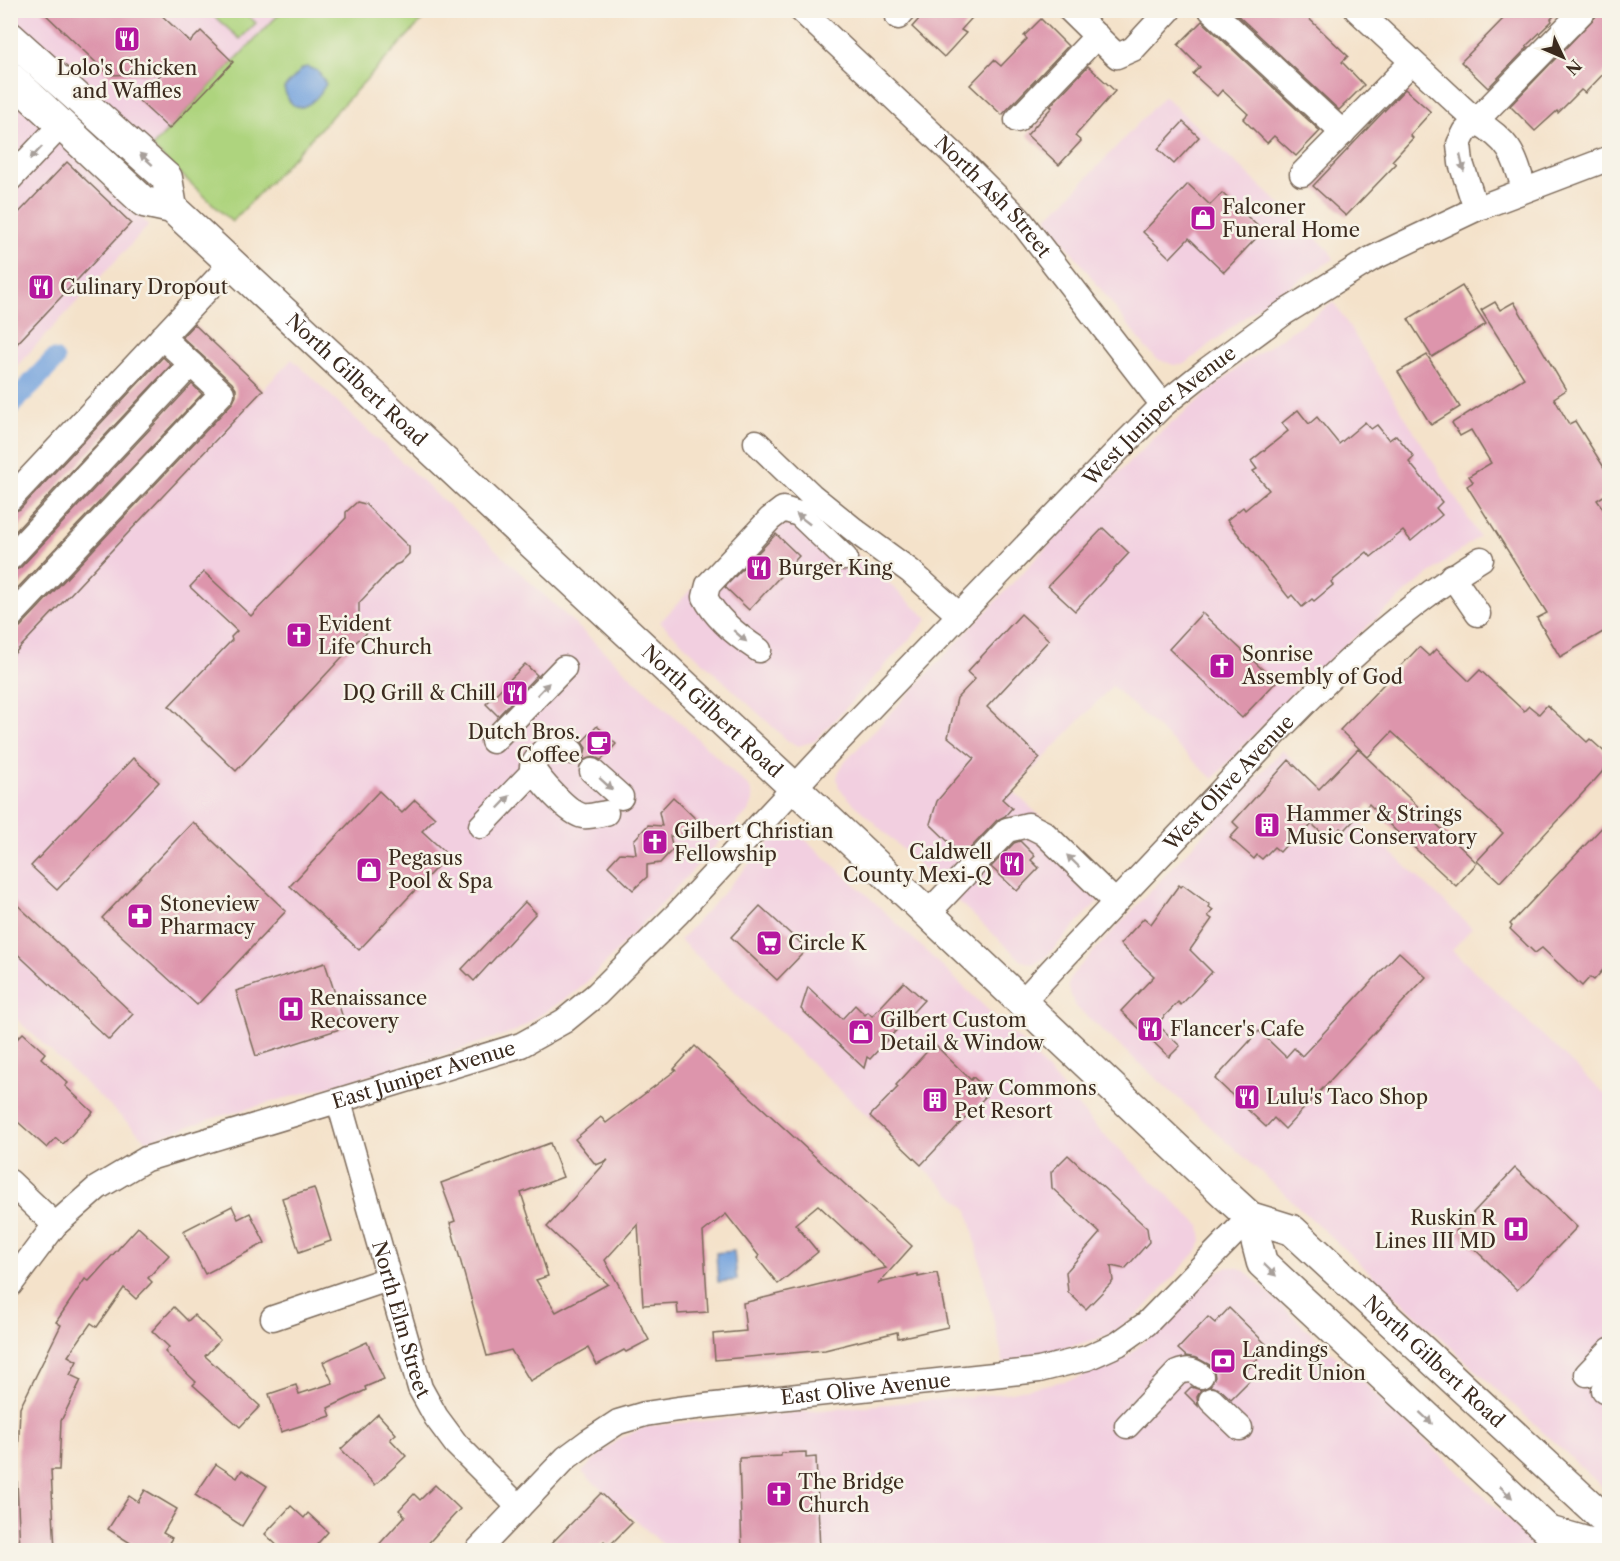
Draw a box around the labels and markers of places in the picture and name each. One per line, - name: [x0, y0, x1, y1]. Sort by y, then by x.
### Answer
- restaurant icon: Lolo's Chicken and Waffles: [112, 24, 142, 54]
- place label: Lolo's Chicken and Waffles: [57, 56, 198, 103]
- place label: Falconer Funeral Home: [1222, 195, 1360, 242]
- shop icon: Falconer Funeral Home: [1188, 203, 1218, 233]
- restaurant icon: Culinary Dropout: [26, 272, 56, 302]
- place label: Culinary Dropout: [60, 275, 228, 299]
- restaurant icon: Burger King: [744, 553, 774, 583]
- place label: Burger King: [778, 556, 893, 580]
- place label: Evident Life Church: [318, 612, 433, 659]
- church icon: Evident Life Church: [284, 620, 314, 650]
- place label: Sonrise Assembly of God: [1241, 642, 1403, 689]
- church icon: Sonrise Assembly of God: [1207, 651, 1237, 681]
- restaurant icon: DQ Grill & Chill: [500, 678, 530, 708]
- place label: DQ Grill & Chill: [343, 681, 496, 705]
- place label: Dutch Bros. Coffee: [468, 720, 580, 767]
- cafe icon: Dutch Bros. Coffee: [584, 728, 614, 758]
- place label: Hammer & Strings Music Conservatory: [1286, 802, 1478, 849]
- building icon: Hammer & Strings Music Conservatory: [1252, 810, 1282, 840]
- place label: Gilbert Christian Fellowship: [674, 819, 834, 866]
- church icon: Gilbert Christian Fellowship: [640, 827, 670, 857]
- place label: Caldwell County Mexi-Q: [843, 840, 992, 887]
- place label: Pegasus Pool & Spa: [388, 846, 493, 893]
- restaurant icon: Caldwell County Mexi-Q: [997, 849, 1027, 879]
- shop icon: Pegasus Pool & Spa: [354, 855, 384, 885]
- place label: Stoneview Pharmacy: [160, 892, 259, 939]
- pharmacy icon: Stoneview Pharmacy: [125, 901, 155, 931]
- supermarket icon: Circle K: [754, 928, 784, 958]
- place label: Circle K: [788, 931, 868, 955]
- place label: Renaissance Recovery: [310, 986, 427, 1033]
- hospital icon: Renaissance Recovery: [276, 994, 306, 1024]
- place label: Gilbert Custom Detail & Window: [880, 1008, 1044, 1055]
- restaurant icon: Flancer's Cafe: [1135, 1014, 1165, 1044]
- shop icon: Gilbert Custom Detail & Window: [846, 1017, 876, 1047]
- place label: Flancer's Cafe: [1170, 1017, 1304, 1041]
- place label: Paw Commons Pet Resort: [954, 1076, 1097, 1123]
- restaurant icon: Lulu's Taco Shop: [1232, 1082, 1262, 1112]
- building icon: Paw Commons Pet Resort: [920, 1085, 950, 1115]
- place label: Lulu's Taco Shop: [1266, 1085, 1428, 1109]
- place label: Ruskin R Lines III MD: [1375, 1206, 1497, 1253]
- hospital icon: Ruskin R Lines III MD: [1501, 1214, 1531, 1244]
- place label: Landings Credit Union: [1242, 1338, 1366, 1385]
- bank icon: Landings Credit Union: [1208, 1346, 1238, 1376]
- place label: The Bridge Church: [798, 1470, 904, 1517]
- church icon: The Bridge Church: [764, 1479, 794, 1509]

